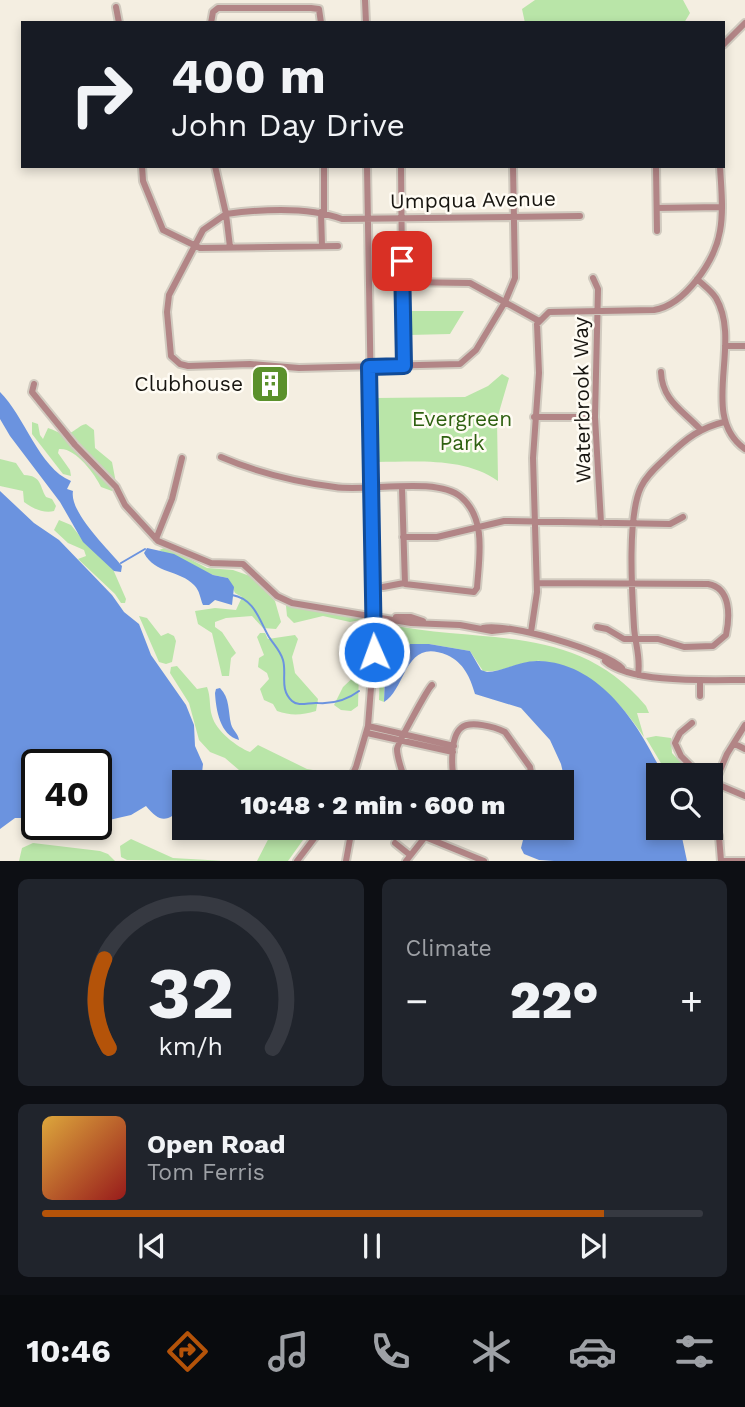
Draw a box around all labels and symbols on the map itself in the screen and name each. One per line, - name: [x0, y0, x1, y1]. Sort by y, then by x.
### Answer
- street label: Umpqua Avenue: [390, 186, 556, 213]
- pin: [372, 231, 432, 291]
- street label: Waterbrook Way: [568, 316, 595, 483]
- building icon: Clubhouse: [249, 363, 291, 405]
- place label: Clubhouse: [134, 371, 243, 396]
- park label: Evergreen Park: [412, 406, 512, 455]
- position arrow: [337, 615, 411, 689]
- speed limit sign: 40: [21, 749, 112, 840]

